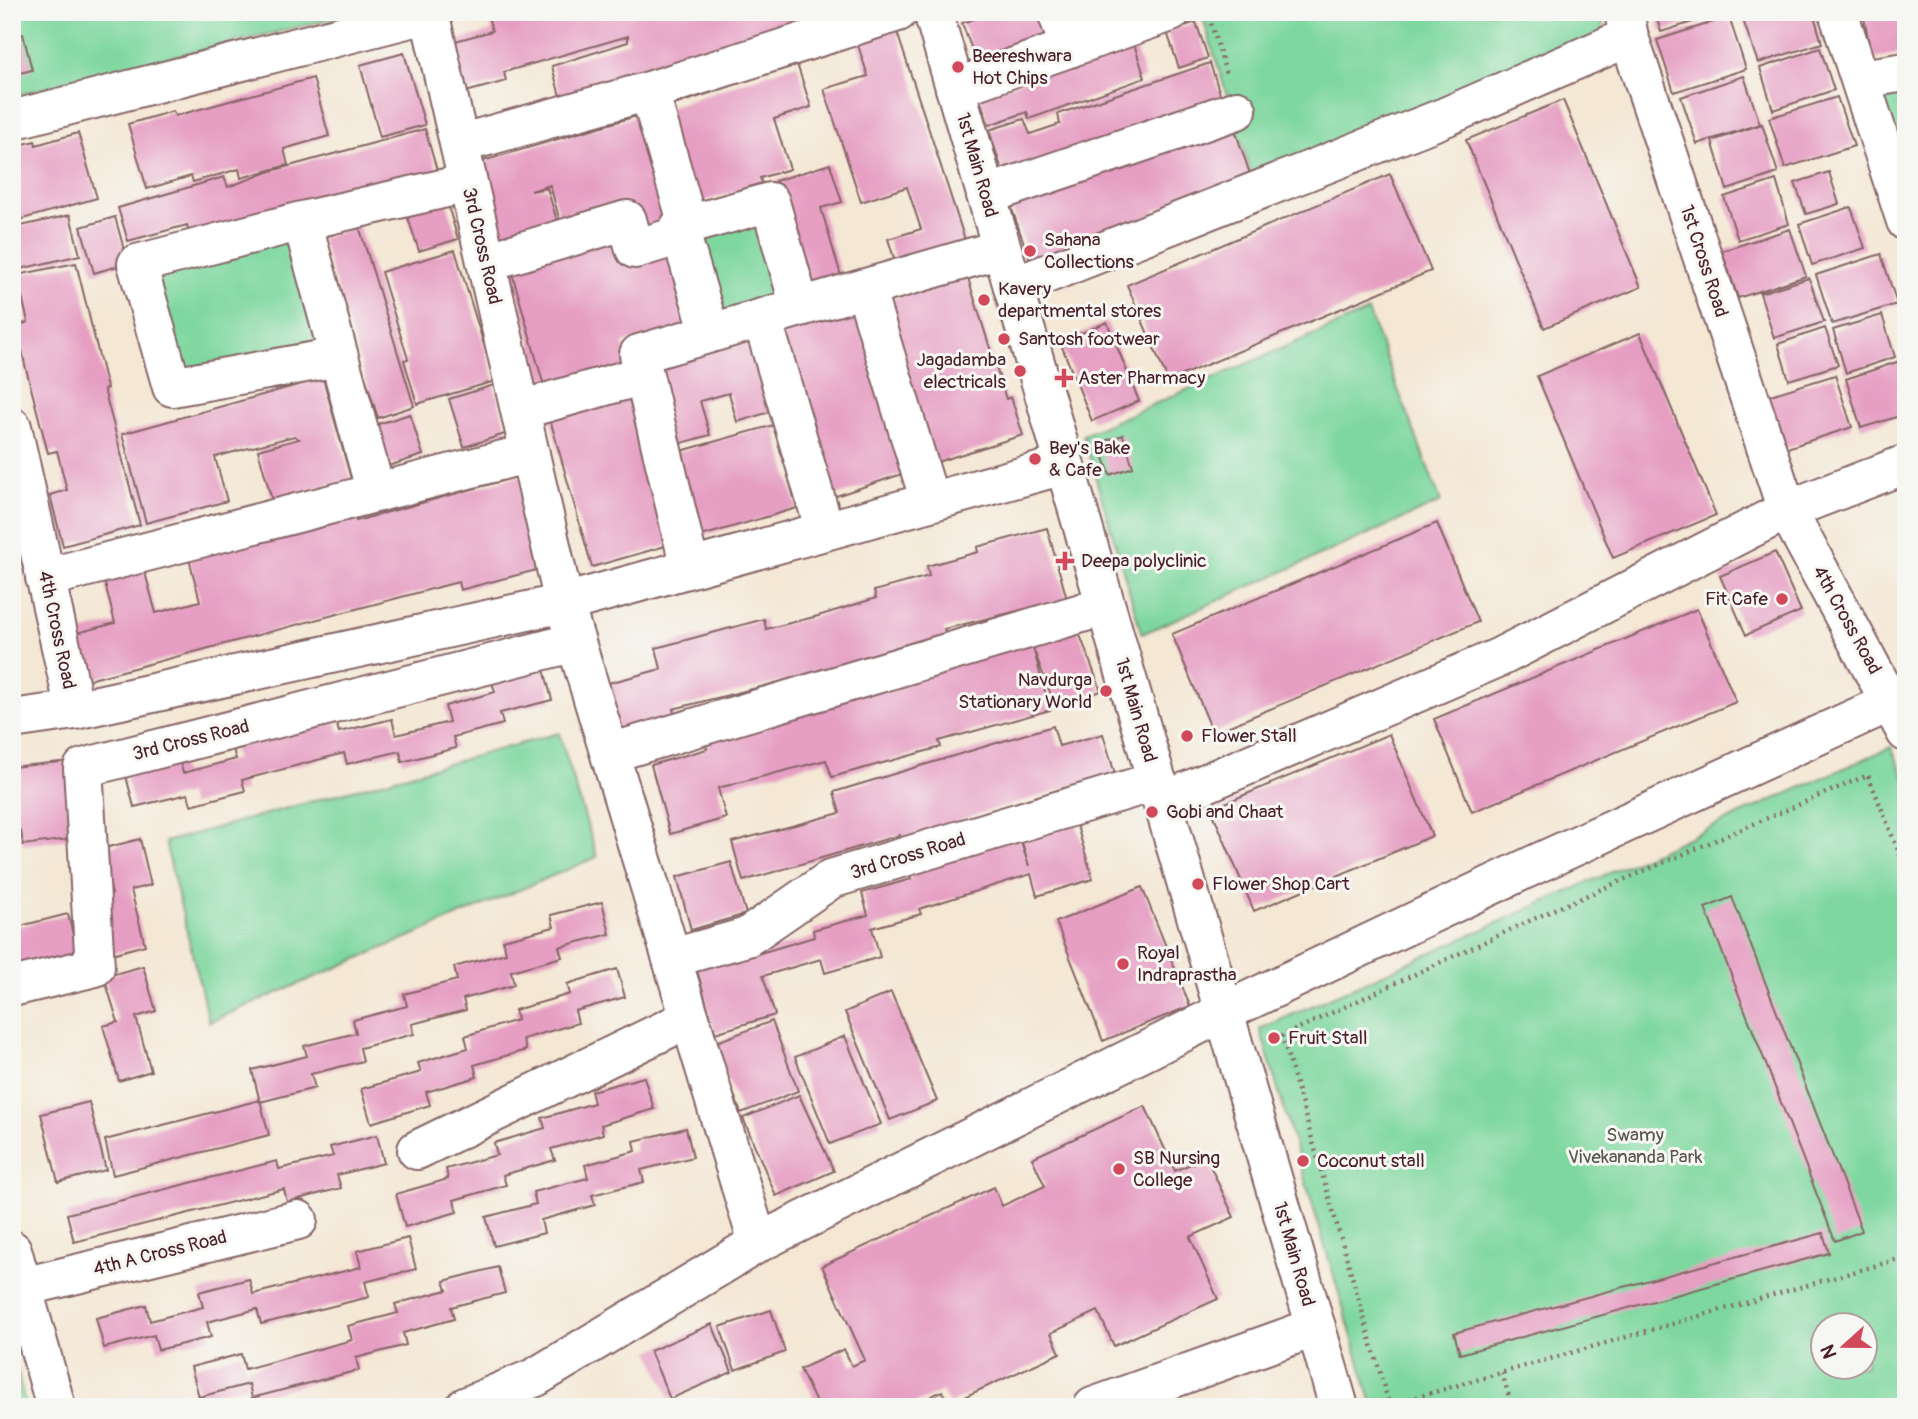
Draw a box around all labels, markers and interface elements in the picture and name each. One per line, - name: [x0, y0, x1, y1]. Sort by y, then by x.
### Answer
- place label: Beereshwara Hot Chips: [972, 44, 1072, 90]
- marker: Beereshwara Hot Chips: [950, 59, 966, 75]
- street label: 1st Main Road: [951, 110, 1003, 220]
- street label: 3rd Cross Road: [457, 185, 507, 307]
- street label: 1st Cross Road: [1675, 202, 1733, 320]
- place label: Sahana Collections: [1044, 228, 1134, 274]
- marker: Sahana Collections: [1022, 243, 1038, 259]
- place label: Kavery departmental stores: [998, 277, 1162, 323]
- marker: Kavery departmental stores: [976, 292, 992, 308]
- place label: Santosh footwear: [1018, 327, 1160, 351]
- marker: Santosh footwear: [996, 331, 1012, 347]
- place label: Jagadamba electricals: [916, 348, 1007, 394]
- marker: Jagadamba electricals: [1012, 363, 1028, 379]
- place label: Aster Pharmacy: [1078, 366, 1205, 390]
- marker: Aster Pharmacy: [1056, 370, 1072, 386]
- place label: Bey's Bake & Cafe: [1049, 436, 1131, 482]
- marker: Bey's Bake & Cafe: [1027, 451, 1043, 467]
- place label: Deepa polyclinic: [1081, 549, 1207, 573]
- marker: Deepa polyclinic: [1055, 551, 1075, 571]
- street label: 4th Cross Road: [1807, 561, 1887, 679]
- street label: 4th Cross Road: [33, 569, 81, 691]
- place label: Fit Cafe: [1705, 587, 1769, 611]
- marker: Fit Cafe: [1774, 591, 1790, 607]
- street label: 1st Main Road: [1110, 655, 1162, 765]
- place label: Navdurga Stationary World: [958, 668, 1092, 714]
- marker: Navdurga Stationary World: [1098, 683, 1114, 699]
- street label: 3rd Cross Road: [130, 714, 252, 766]
- place label: Flower Stall: [1201, 724, 1297, 748]
- marker: Flower Stall: [1179, 728, 1195, 744]
- place label: Gobi and Chaat: [1166, 800, 1284, 824]
- marker: Gobi and Chaat: [1144, 804, 1160, 820]
- street label: 3rd Cross Road: [847, 827, 969, 885]
- place label: Flower Shop Cart: [1212, 872, 1350, 896]
- marker: Flower Shop Cart: [1190, 876, 1206, 892]
- place label: Royal Indraprastha: [1137, 941, 1237, 987]
- marker: Royal Indraprastha: [1115, 956, 1131, 972]
- place label: Fruit Stall: [1288, 1026, 1368, 1050]
- marker: Fruit Stall: [1266, 1030, 1282, 1046]
- park label: Swamy Vivekananda Park: [1568, 1123, 1702, 1169]
- place label: SB Nursing College: [1133, 1146, 1220, 1192]
- place label: Coconut stall: [1317, 1149, 1425, 1173]
- marker: Coconut stall: [1295, 1153, 1311, 1169]
- marker: SB Nursing College: [1111, 1161, 1127, 1177]
- street label: 1st Main Road: [1268, 1199, 1320, 1309]
- street label: 4th A Cross Road: [91, 1225, 229, 1281]
- north arrow: [1810, 1310, 1880, 1380]
- text: N: [1816, 1341, 1843, 1362]

